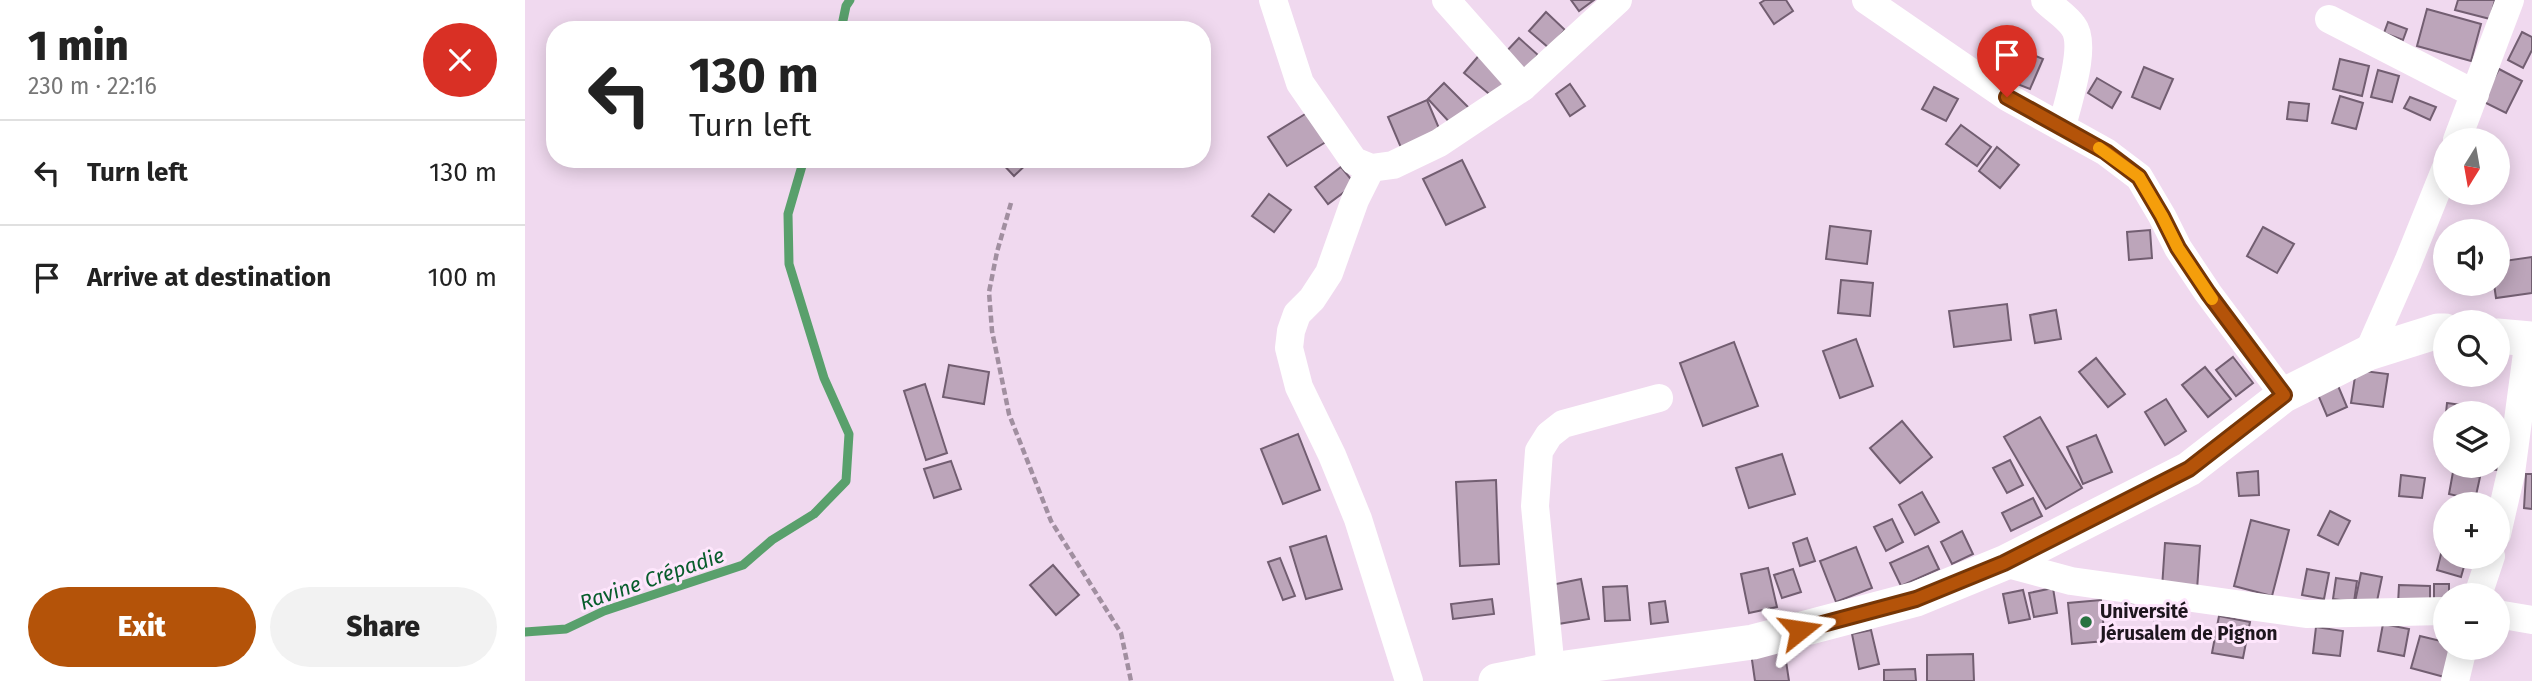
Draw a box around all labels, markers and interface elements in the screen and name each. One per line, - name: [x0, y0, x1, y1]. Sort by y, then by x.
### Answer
- text: 1 min: [28, 21, 129, 71]
- button: close: [423, 23, 497, 97]
- pin: [1977, 25, 2037, 97]
- icon: arrive: [1988, 36, 2026, 74]
- text: 130 m: [689, 46, 819, 105]
- icon: left: [574, 49, 665, 140]
- text: 230 m · 22:16: [28, 72, 157, 100]
- text: Turn left: [689, 106, 811, 144]
- north arrow: [2433, 128, 2509, 205]
- map controls: [2433, 128, 2510, 660]
- icon: left: [28, 154, 66, 192]
- text: Turn left: [87, 157, 188, 188]
- text: 130 m: [429, 157, 497, 188]
- button: sound: [2433, 219, 2510, 296]
- icon: arrive: [28, 259, 66, 297]
- text: Arrive at destination: [87, 262, 331, 293]
- text: 100 m: [428, 262, 497, 293]
- button: search: [2433, 310, 2510, 387]
- button: layers: [2433, 401, 2510, 478]
- button: +: [2433, 492, 2510, 569]
- water label: Ravine Crépadie: [576, 542, 728, 616]
- button: −: [2433, 583, 2510, 660]
- button: Exit: [28, 587, 256, 667]
- button: Share: [270, 587, 497, 667]
- position arrow: [1763, 593, 1837, 667]
- place label: Université Jérusalem de Pignon: [2099, 600, 2277, 645]
- marker: Université Jérusalem de Pignon: [2078, 614, 2094, 630]

